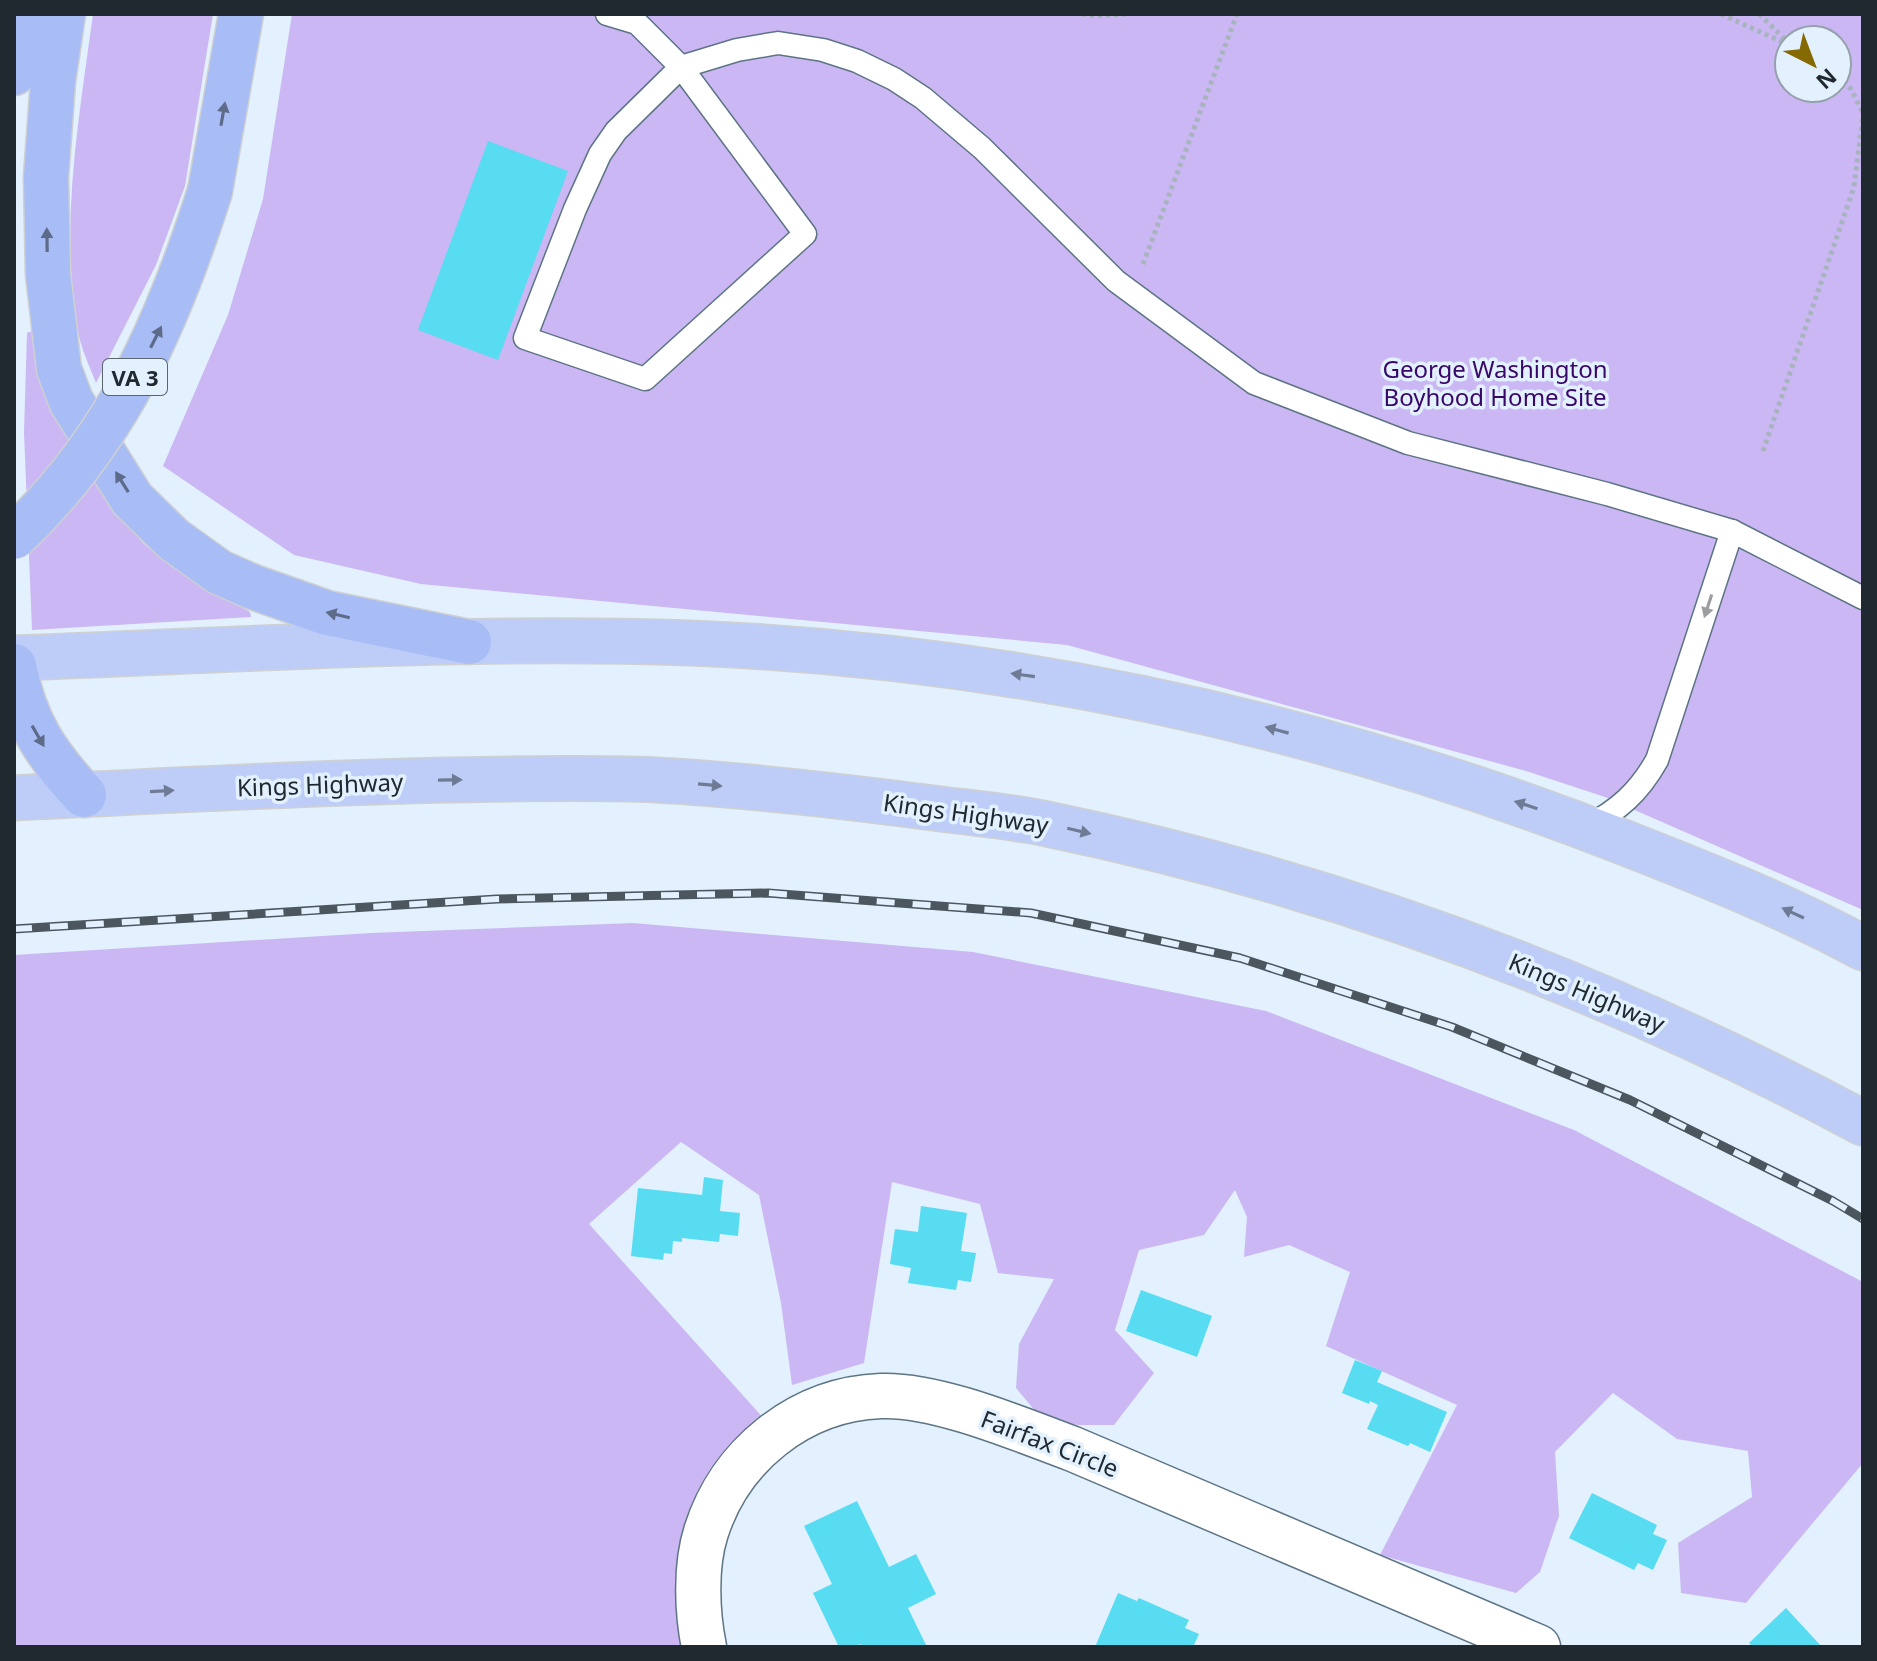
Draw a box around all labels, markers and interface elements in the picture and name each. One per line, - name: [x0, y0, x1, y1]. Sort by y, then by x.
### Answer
- north arrow: [1773, 24, 1853, 104]
- text: N: [1810, 62, 1844, 97]
- one-way arrow: [218, 101, 230, 126]
- one-way arrow: [41, 227, 53, 252]
- one-way arrow: [149, 326, 163, 349]
- park label: George Washington Boyhood Home Site: [1382, 352, 1608, 413]
- road number: VA 3: [103, 359, 167, 395]
- one-way arrow: [114, 472, 129, 493]
- one-way arrow: [1701, 594, 1713, 618]
- one-way arrow: [325, 608, 350, 621]
- one-way arrow: [1011, 668, 1036, 681]
- one-way arrow: [1265, 724, 1290, 736]
- one-way arrow: [31, 725, 45, 747]
- street label: Kings Highway: [236, 765, 405, 803]
- one-way arrow: [438, 774, 463, 786]
- one-way arrow: [698, 779, 723, 792]
- one-way arrow: [150, 784, 175, 797]
- street label: Kings Highway: [881, 785, 1051, 841]
- one-way arrow: [1514, 799, 1538, 811]
- one-way arrow: [1066, 825, 1091, 838]
- one-way arrow: [1781, 907, 1805, 920]
- street label: Kings Highway: [1504, 944, 1671, 1040]
- street label: Fairfax Circle: [977, 1402, 1123, 1484]

